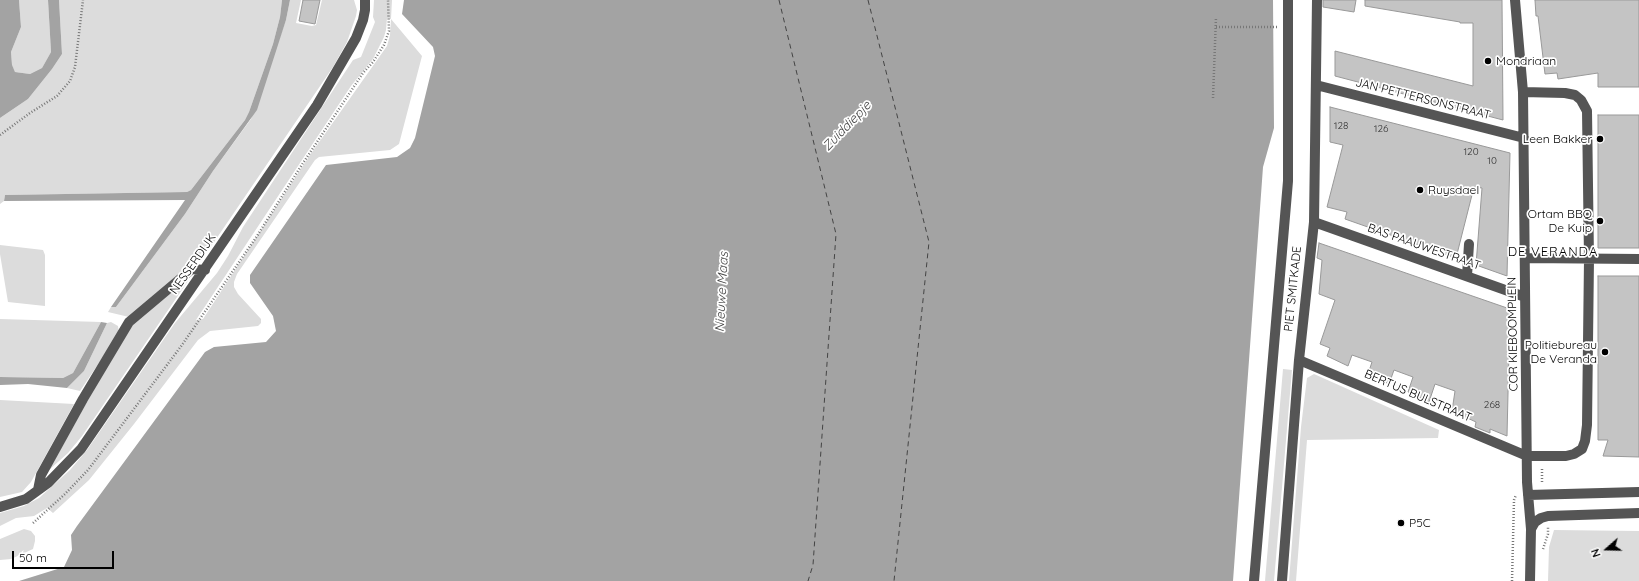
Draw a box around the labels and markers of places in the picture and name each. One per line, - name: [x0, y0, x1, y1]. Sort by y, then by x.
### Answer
- place label: Mondriaan: [1496, 54, 1556, 68]
- marker: Mondriaan: [1483, 56, 1493, 66]
- place label: Leen Bakker: [1523, 132, 1592, 146]
- marker: Leen Bakker: [1595, 134, 1605, 144]
- place label: Ruysdael: [1428, 183, 1479, 197]
- marker: Ruysdael: [1415, 185, 1425, 195]
- place label: Ortam BBQ De Kuip: [1528, 207, 1592, 235]
- marker: Ortam BBQ De Kuip: [1595, 216, 1605, 226]
- place label: Politiebureau De Veranda: [1525, 338, 1597, 366]
- marker: Politiebureau De Veranda: [1600, 347, 1610, 357]
- place label: P5C: [1409, 516, 1431, 530]
- marker: P5C: [1396, 518, 1406, 528]

